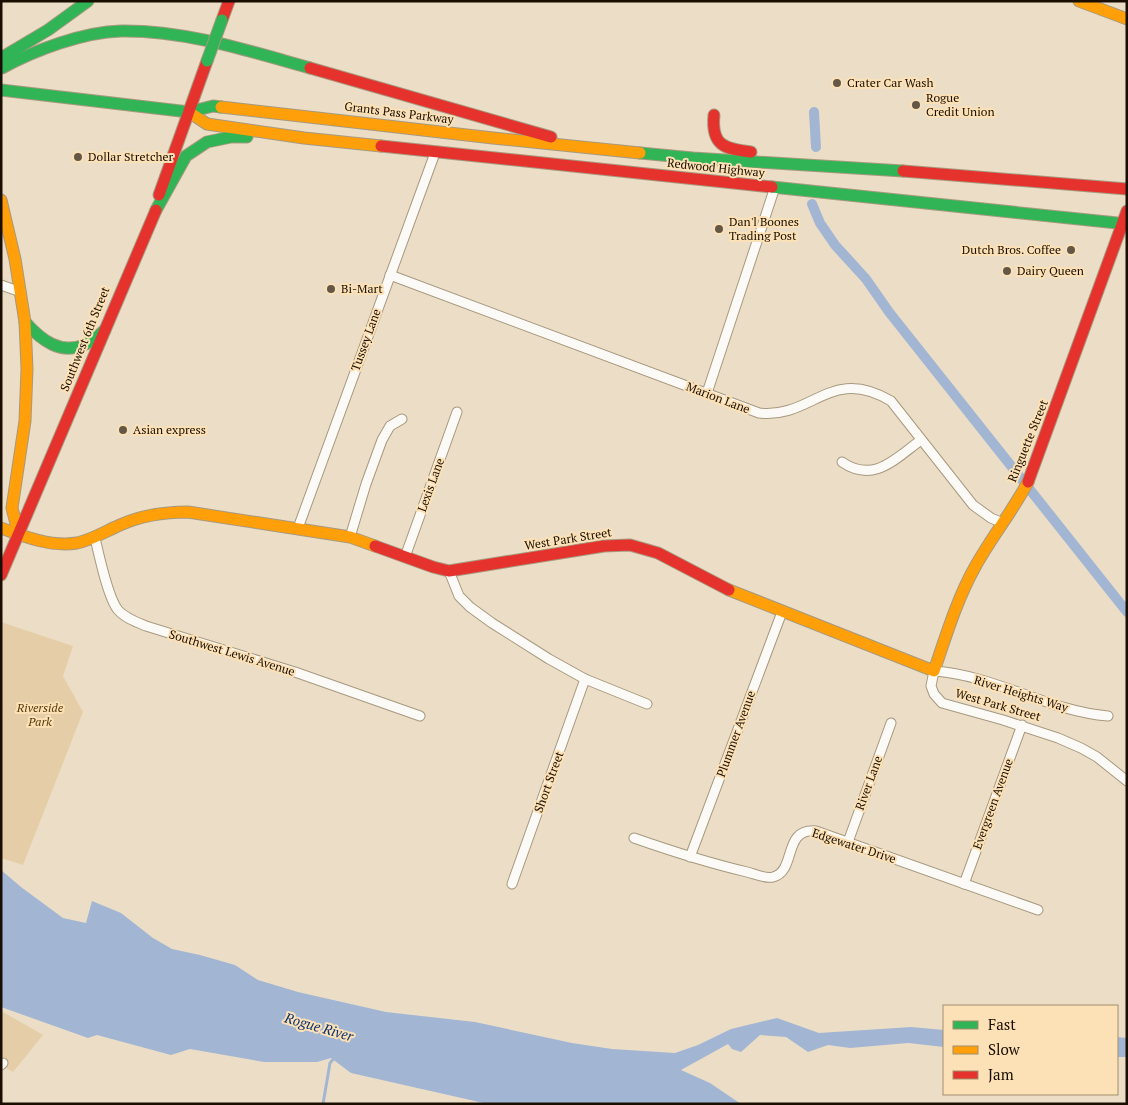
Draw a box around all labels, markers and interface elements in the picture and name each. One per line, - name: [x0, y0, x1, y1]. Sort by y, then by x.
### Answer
- place label: Crater Car Wash: [847, 75, 933, 90]
- marker: Crater Car Wash: [831, 77, 843, 89]
- place label: Rogue Credit Union: [926, 90, 995, 119]
- street label: Grants Pass Parkway: [344, 98, 455, 127]
- marker: Rogue Credit Union: [910, 99, 922, 111]
- place label: Dollar Stretcher: [88, 149, 174, 164]
- marker: Dollar Stretcher: [72, 151, 84, 163]
- street label: Redwood Highway: [666, 155, 767, 180]
- place label: Dan'l Boones Trading Post: [729, 214, 799, 243]
- marker: Dan'l Boones Trading Post: [713, 223, 725, 235]
- place label: Dutch Bros. Coffee: [962, 242, 1061, 257]
- marker: Dutch Bros. Coffee: [1065, 244, 1077, 256]
- place label: Dairy Queen: [1017, 263, 1084, 278]
- marker: Dairy Queen: [1001, 265, 1013, 277]
- place label: Bi-Mart: [341, 281, 383, 296]
- marker: Bi-Mart: [325, 283, 337, 295]
- street label: Southwest 6th Street: [57, 284, 113, 393]
- street label: Tussey Lane: [347, 307, 384, 373]
- street label: Marion Lane: [684, 378, 752, 417]
- street label: Ringuette Street: [1004, 397, 1051, 484]
- place label: Asian express: [133, 422, 206, 437]
- marker: Asian express: [117, 424, 129, 436]
- street label: Lexis Lane: [414, 456, 447, 514]
- street label: West Park Street: [523, 524, 613, 553]
- street label: Southwest Lewis Avenue: [167, 626, 297, 679]
- street label: River Heights Way: [972, 672, 1071, 715]
- street label: West Park Street: [954, 685, 1043, 724]
- street label: Plummer Avenue: [713, 689, 758, 779]
- park label: Riverside Park: [16, 700, 64, 729]
- street label: Short Street: [531, 749, 567, 815]
- street label: River Lane: [852, 754, 885, 812]
- street label: Evergreen Avenue: [969, 756, 1016, 851]
- street label: Edgewater Drive: [810, 825, 898, 866]
- legend: [943, 1005, 1118, 1095]
- water label: Rogue River: [282, 1007, 356, 1046]
- text: Fast: [988, 1014, 1016, 1034]
- text: Slow: [988, 1039, 1021, 1059]
- text: Jam: [988, 1064, 1014, 1084]

